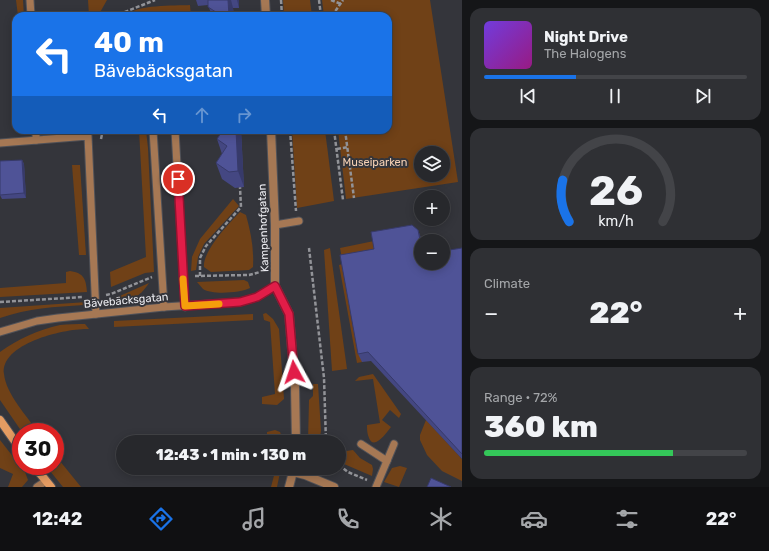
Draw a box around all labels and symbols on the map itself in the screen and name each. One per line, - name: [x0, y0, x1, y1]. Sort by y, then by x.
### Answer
- park label: Museiparken: [343, 156, 407, 169]
- pin: [161, 162, 195, 196]
- street label: Kampenhofgatan: [255, 184, 272, 272]
- street label: Bävebäcksgatan: [83, 290, 169, 311]
- position arrow: [273, 351, 315, 393]
- speed limit sign: 30: [12, 423, 64, 475]

